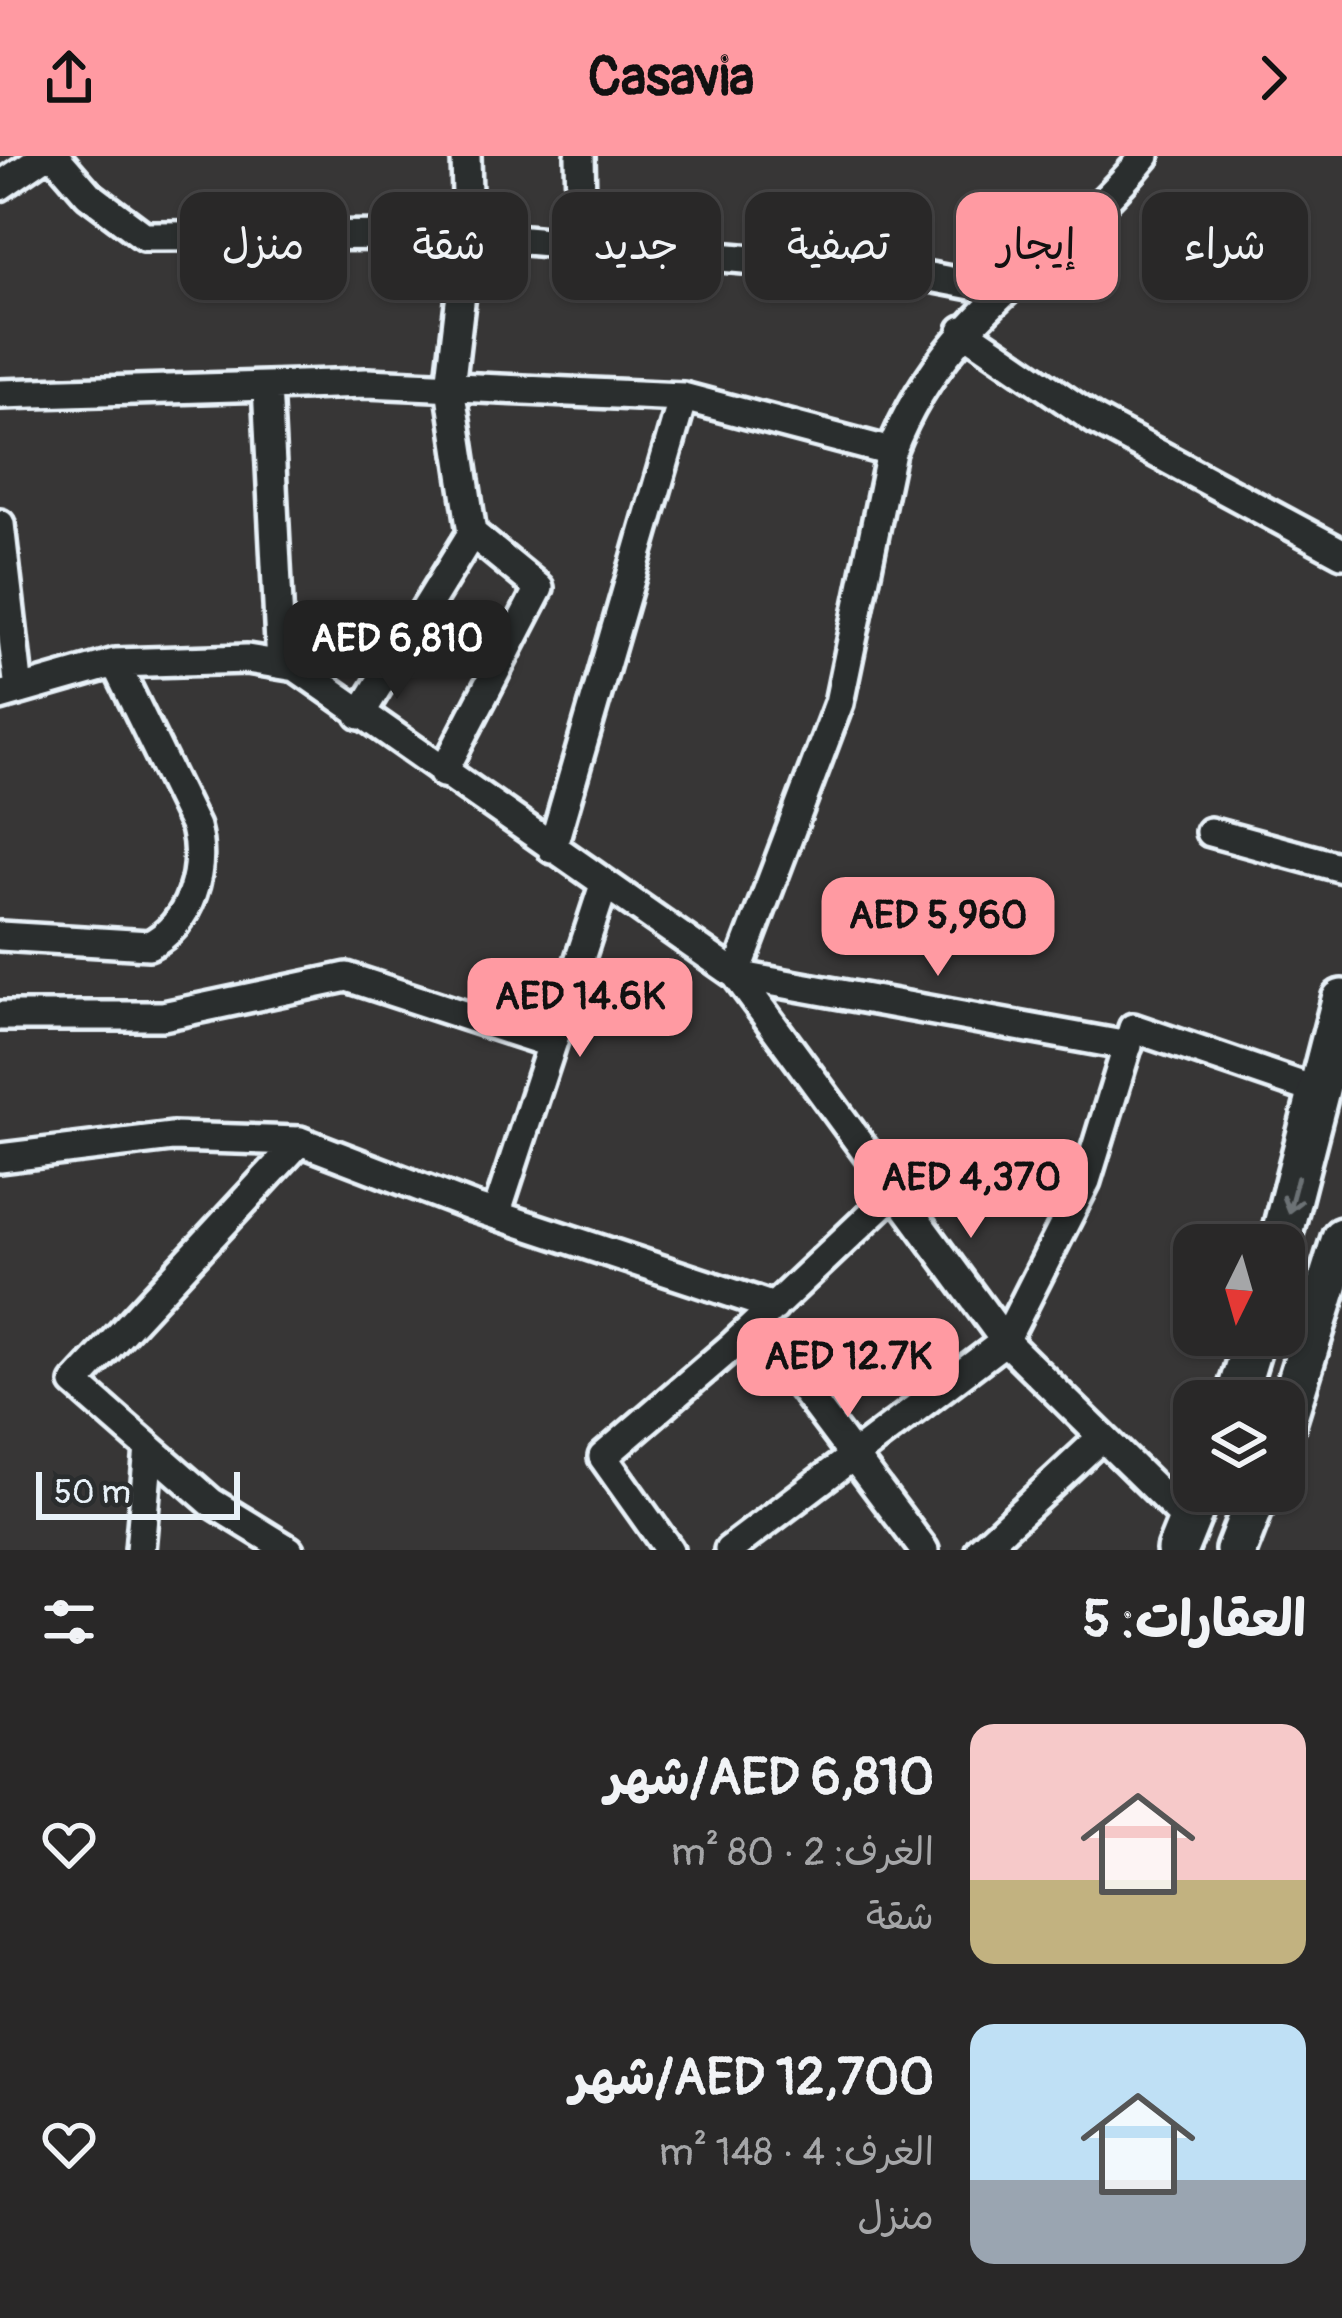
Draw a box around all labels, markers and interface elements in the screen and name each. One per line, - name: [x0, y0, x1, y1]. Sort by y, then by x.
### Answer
- text: Casavia: [588, 44, 754, 112]
- icon: share: [36, 45, 102, 111]
- icon: forward: [1240, 45, 1306, 111]
- chip: منزل: [180, 192, 347, 300]
- chip: شقة: [371, 192, 528, 300]
- chip: جديد: [552, 192, 721, 300]
- chip: تصفية: [745, 192, 932, 300]
- chip: إيجار: [956, 192, 1118, 300]
- chip: شراء: [1142, 192, 1308, 300]
- pin: AED 6,810: [260, 600, 534, 702]
- text: AED 6,810: [311, 614, 483, 663]
- pin: AED 5,960: [801, 877, 1075, 979]
- text: AED 5,960: [849, 891, 1027, 940]
- pin: AED 14.6K: [443, 958, 717, 1060]
- text: AED 14.6K: [494, 972, 666, 1021]
- pin: AED 4,370: [834, 1139, 1108, 1241]
- text: AED 4,370: [881, 1153, 1061, 1202]
- one-way arrow: [1280, 1175, 1302, 1213]
- north arrow: [1173, 1224, 1305, 1356]
- map controls: [1173, 1224, 1305, 1512]
- pin: AED 12.7K: [711, 1318, 985, 1420]
- text: AED 12.7K: [764, 1332, 932, 1381]
- button: layers: [1173, 1380, 1305, 1512]
- scale bar: [36, 1466, 240, 1519]
- text: 50 m: [54, 1472, 131, 1513]
- text: العقارات: 5: [1083, 1588, 1306, 1652]
- icon: filters: [36, 1589, 102, 1655]
- text: AED 6,810/شهر: [605, 1746, 934, 1810]
- icon: home: [1066, 1772, 1210, 1916]
- icon: heart: [36, 1811, 102, 1877]
- text: الغرف: 2 · 80 m²: [671, 1828, 934, 1877]
- text: شقة: [866, 1892, 934, 1941]
- text: AED 12,700/شهر: [570, 2046, 934, 2110]
- icon: home: [1066, 2072, 1210, 2216]
- icon: heart: [36, 2111, 102, 2177]
- text: الغرف: 4 · 148 m²: [659, 2128, 934, 2177]
- text: منزل: [857, 2192, 934, 2241]

